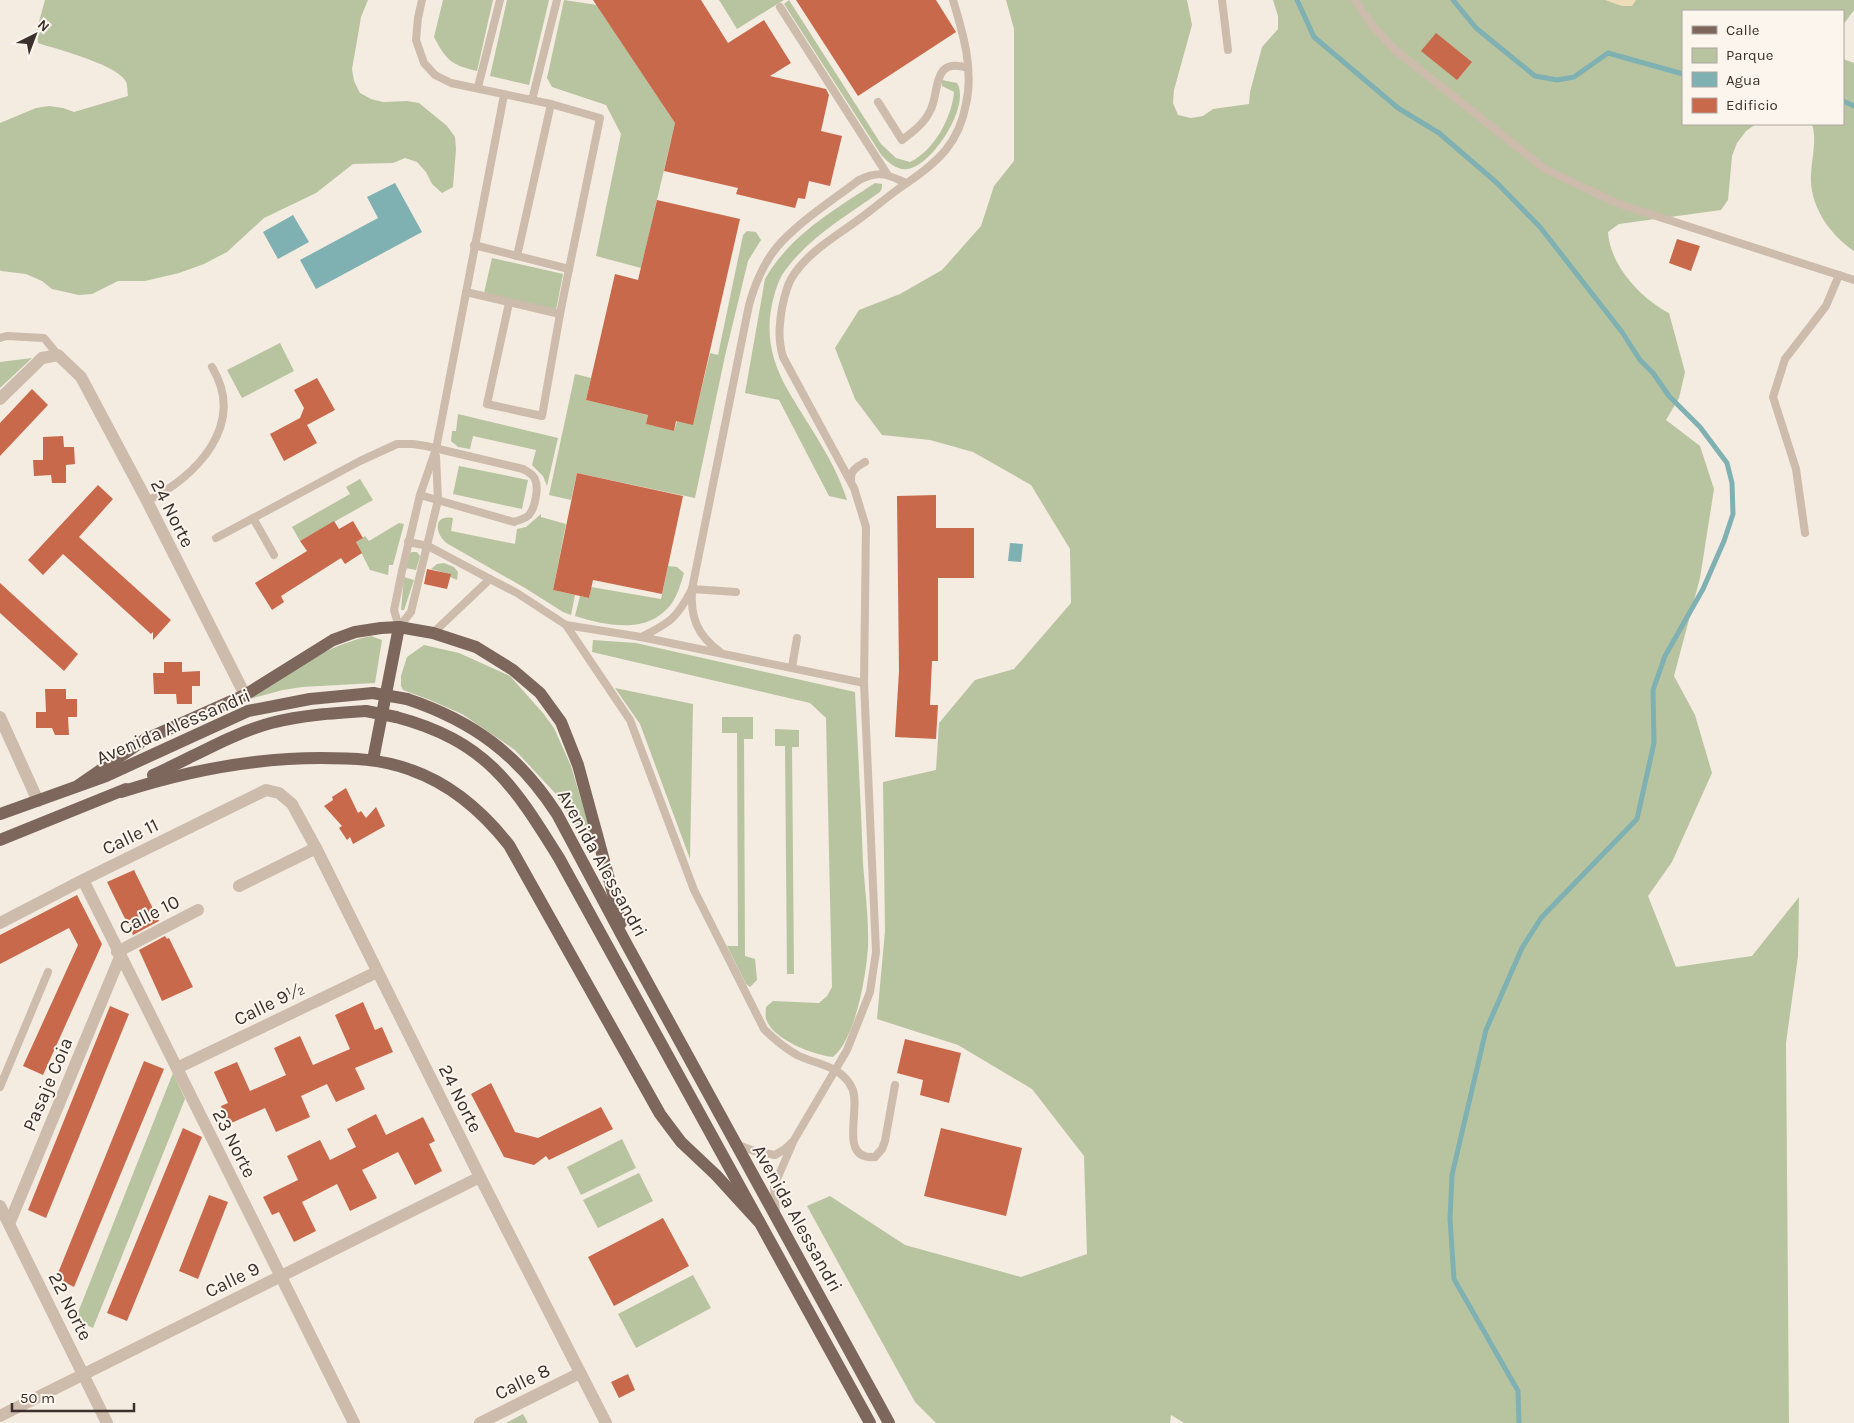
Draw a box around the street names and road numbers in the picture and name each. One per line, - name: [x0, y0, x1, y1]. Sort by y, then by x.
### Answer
- street label: 24 Norte: [146, 476, 199, 551]
- street label: Avenida Alessandri: [93, 685, 254, 769]
- street label: Avenida Alessandri: [553, 786, 652, 941]
- street label: Calle 11: [99, 814, 162, 860]
- street label: Calle 10: [116, 890, 183, 939]
- street label: Calle 9½: [231, 977, 308, 1030]
- street label: Pasaje Coia: [18, 1034, 78, 1135]
- street label: 24 Norte: [434, 1061, 487, 1136]
- street label: 23 Norte: [208, 1106, 261, 1181]
- street label: Avenida Alessandri: [748, 1141, 847, 1296]
- street label: Calle 9: [202, 1257, 263, 1303]
- street label: 22 Norte: [44, 1269, 97, 1344]
- street label: Calle 8: [491, 1359, 554, 1405]

